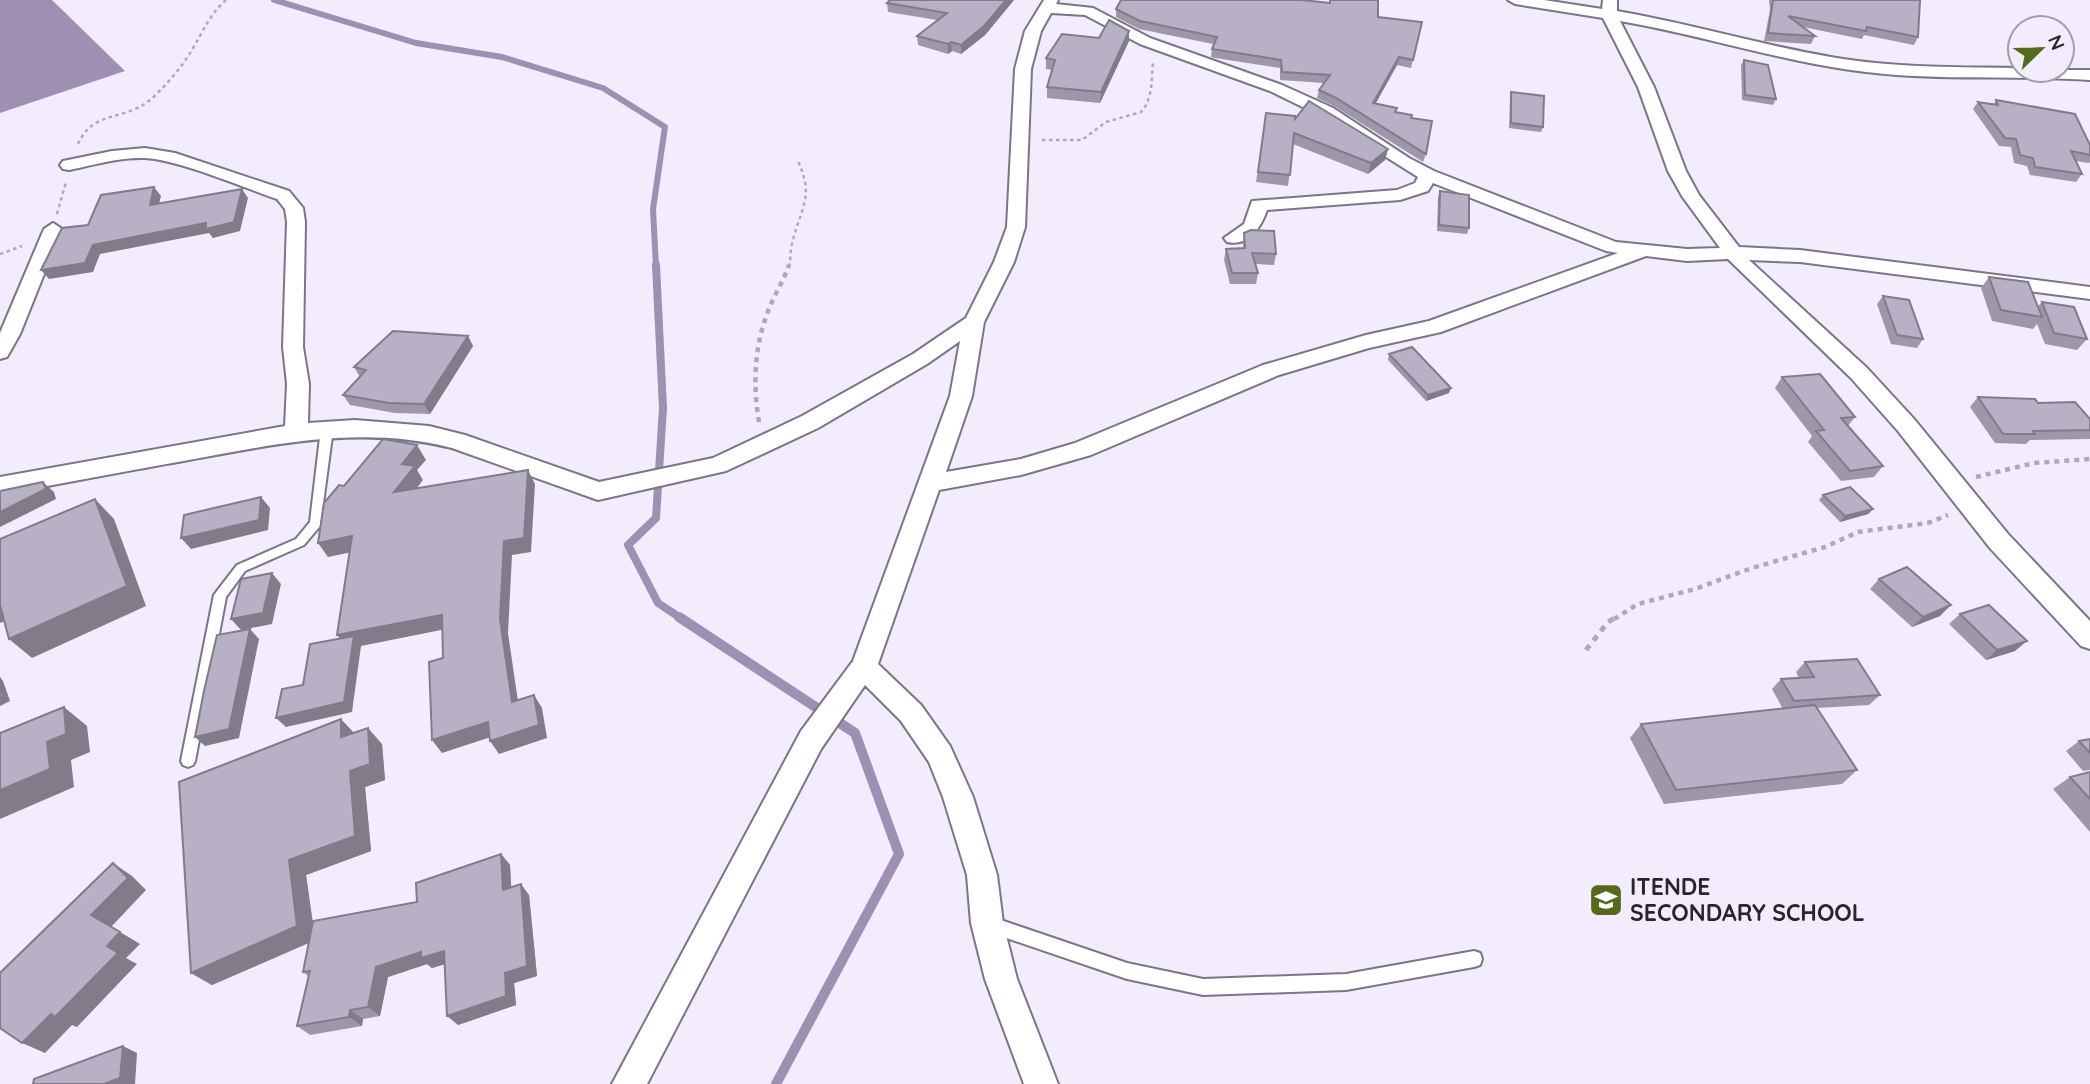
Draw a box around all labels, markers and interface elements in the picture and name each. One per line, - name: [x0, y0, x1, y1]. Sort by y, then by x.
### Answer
- north arrow: [2006, 14, 2076, 84]
- text: N: [2043, 31, 2070, 53]
- place label: ITENDE SECONDARY SCHOOL: [1630, 872, 1865, 927]
- school or university icon: ITENDE SECONDARY SCHOOL: [1587, 881, 1625, 919]

